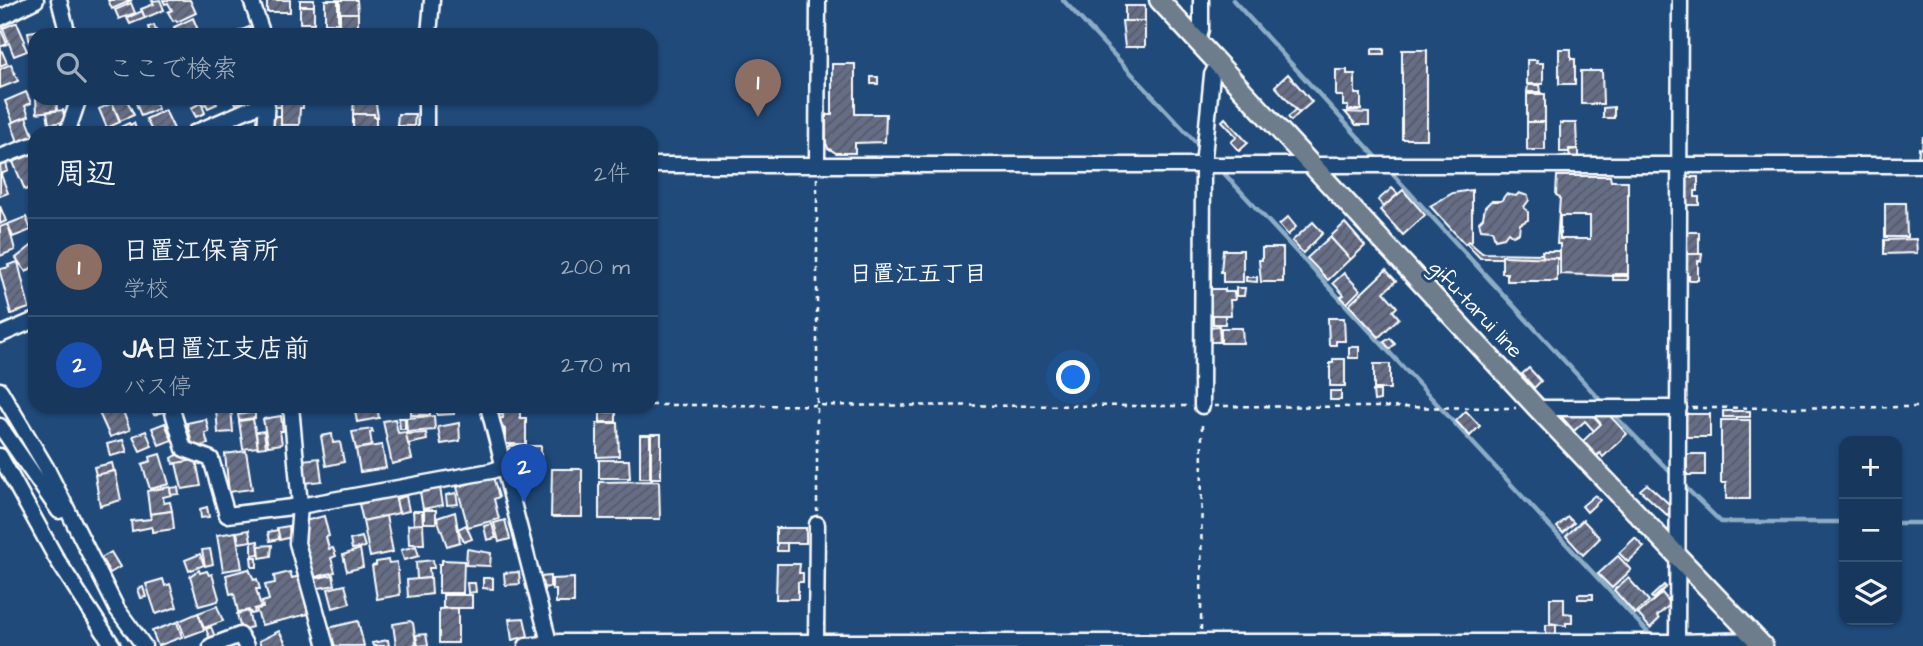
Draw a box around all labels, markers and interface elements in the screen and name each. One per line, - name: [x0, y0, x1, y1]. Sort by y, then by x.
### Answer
- search box: [28, 28, 658, 105]
- icon: search: [52, 48, 90, 86]
- text: ここで検索: [108, 51, 238, 87]
- pin: 1: [735, 59, 781, 117]
- text: 周辺: [56, 153, 116, 195]
- text: 2件: [594, 158, 630, 190]
- text: 日置江保育所: [123, 233, 279, 269]
- text: 1: [78, 251, 80, 283]
- text: 200 m: [561, 251, 630, 283]
- street label: gifu-tarui line: [1421, 253, 1529, 366]
- district label: 日置江五丁目: [849, 258, 987, 290]
- text: 学校: [123, 273, 169, 305]
- text: JA日置江支店前: [123, 331, 309, 367]
- text: 2: [72, 349, 86, 381]
- text: 270 m: [561, 349, 630, 381]
- your location: [1056, 360, 1090, 394]
- text: バス停: [123, 371, 192, 403]
- map controls: [1839, 436, 1902, 625]
- button: +: [1839, 436, 1902, 499]
- pin: 2: [501, 444, 547, 502]
- button: −: [1839, 499, 1902, 562]
- button: layers: [1839, 562, 1902, 625]

